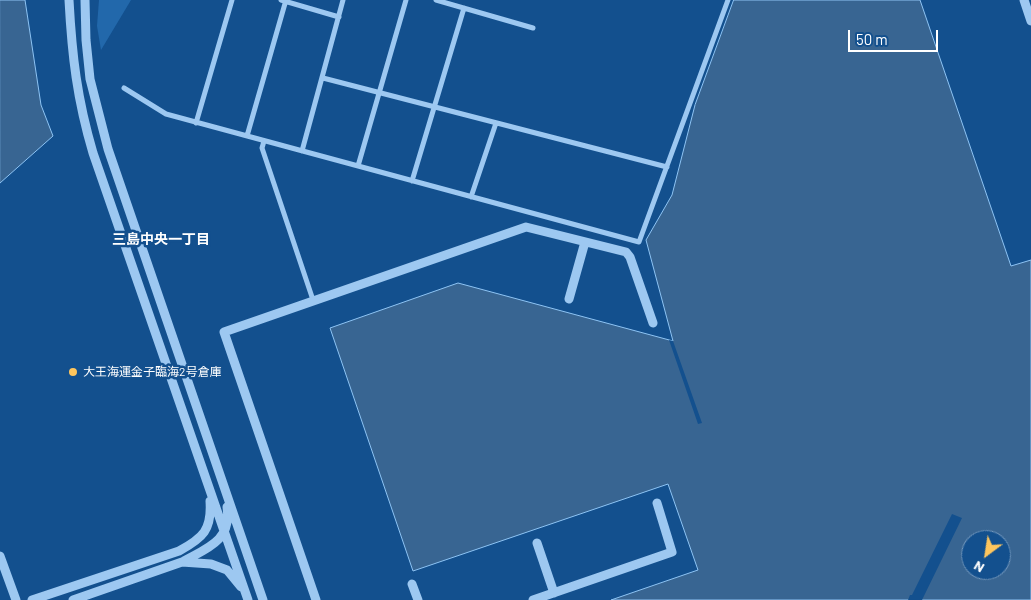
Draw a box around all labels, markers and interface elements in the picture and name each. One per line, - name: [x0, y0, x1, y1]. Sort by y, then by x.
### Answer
- scale bar: [851, 20, 941, 52]
- text: 50 m: [856, 30, 888, 48]
- district label: 三島中央一丁目: [112, 231, 210, 247]
- place label: 大王海運金子臨海2号倉庫: [83, 365, 221, 379]
- marker: 大王海運金子臨海2号倉庫: [67, 366, 79, 378]
- north arrow: [961, 530, 1011, 580]
- text: N: [970, 558, 987, 577]

